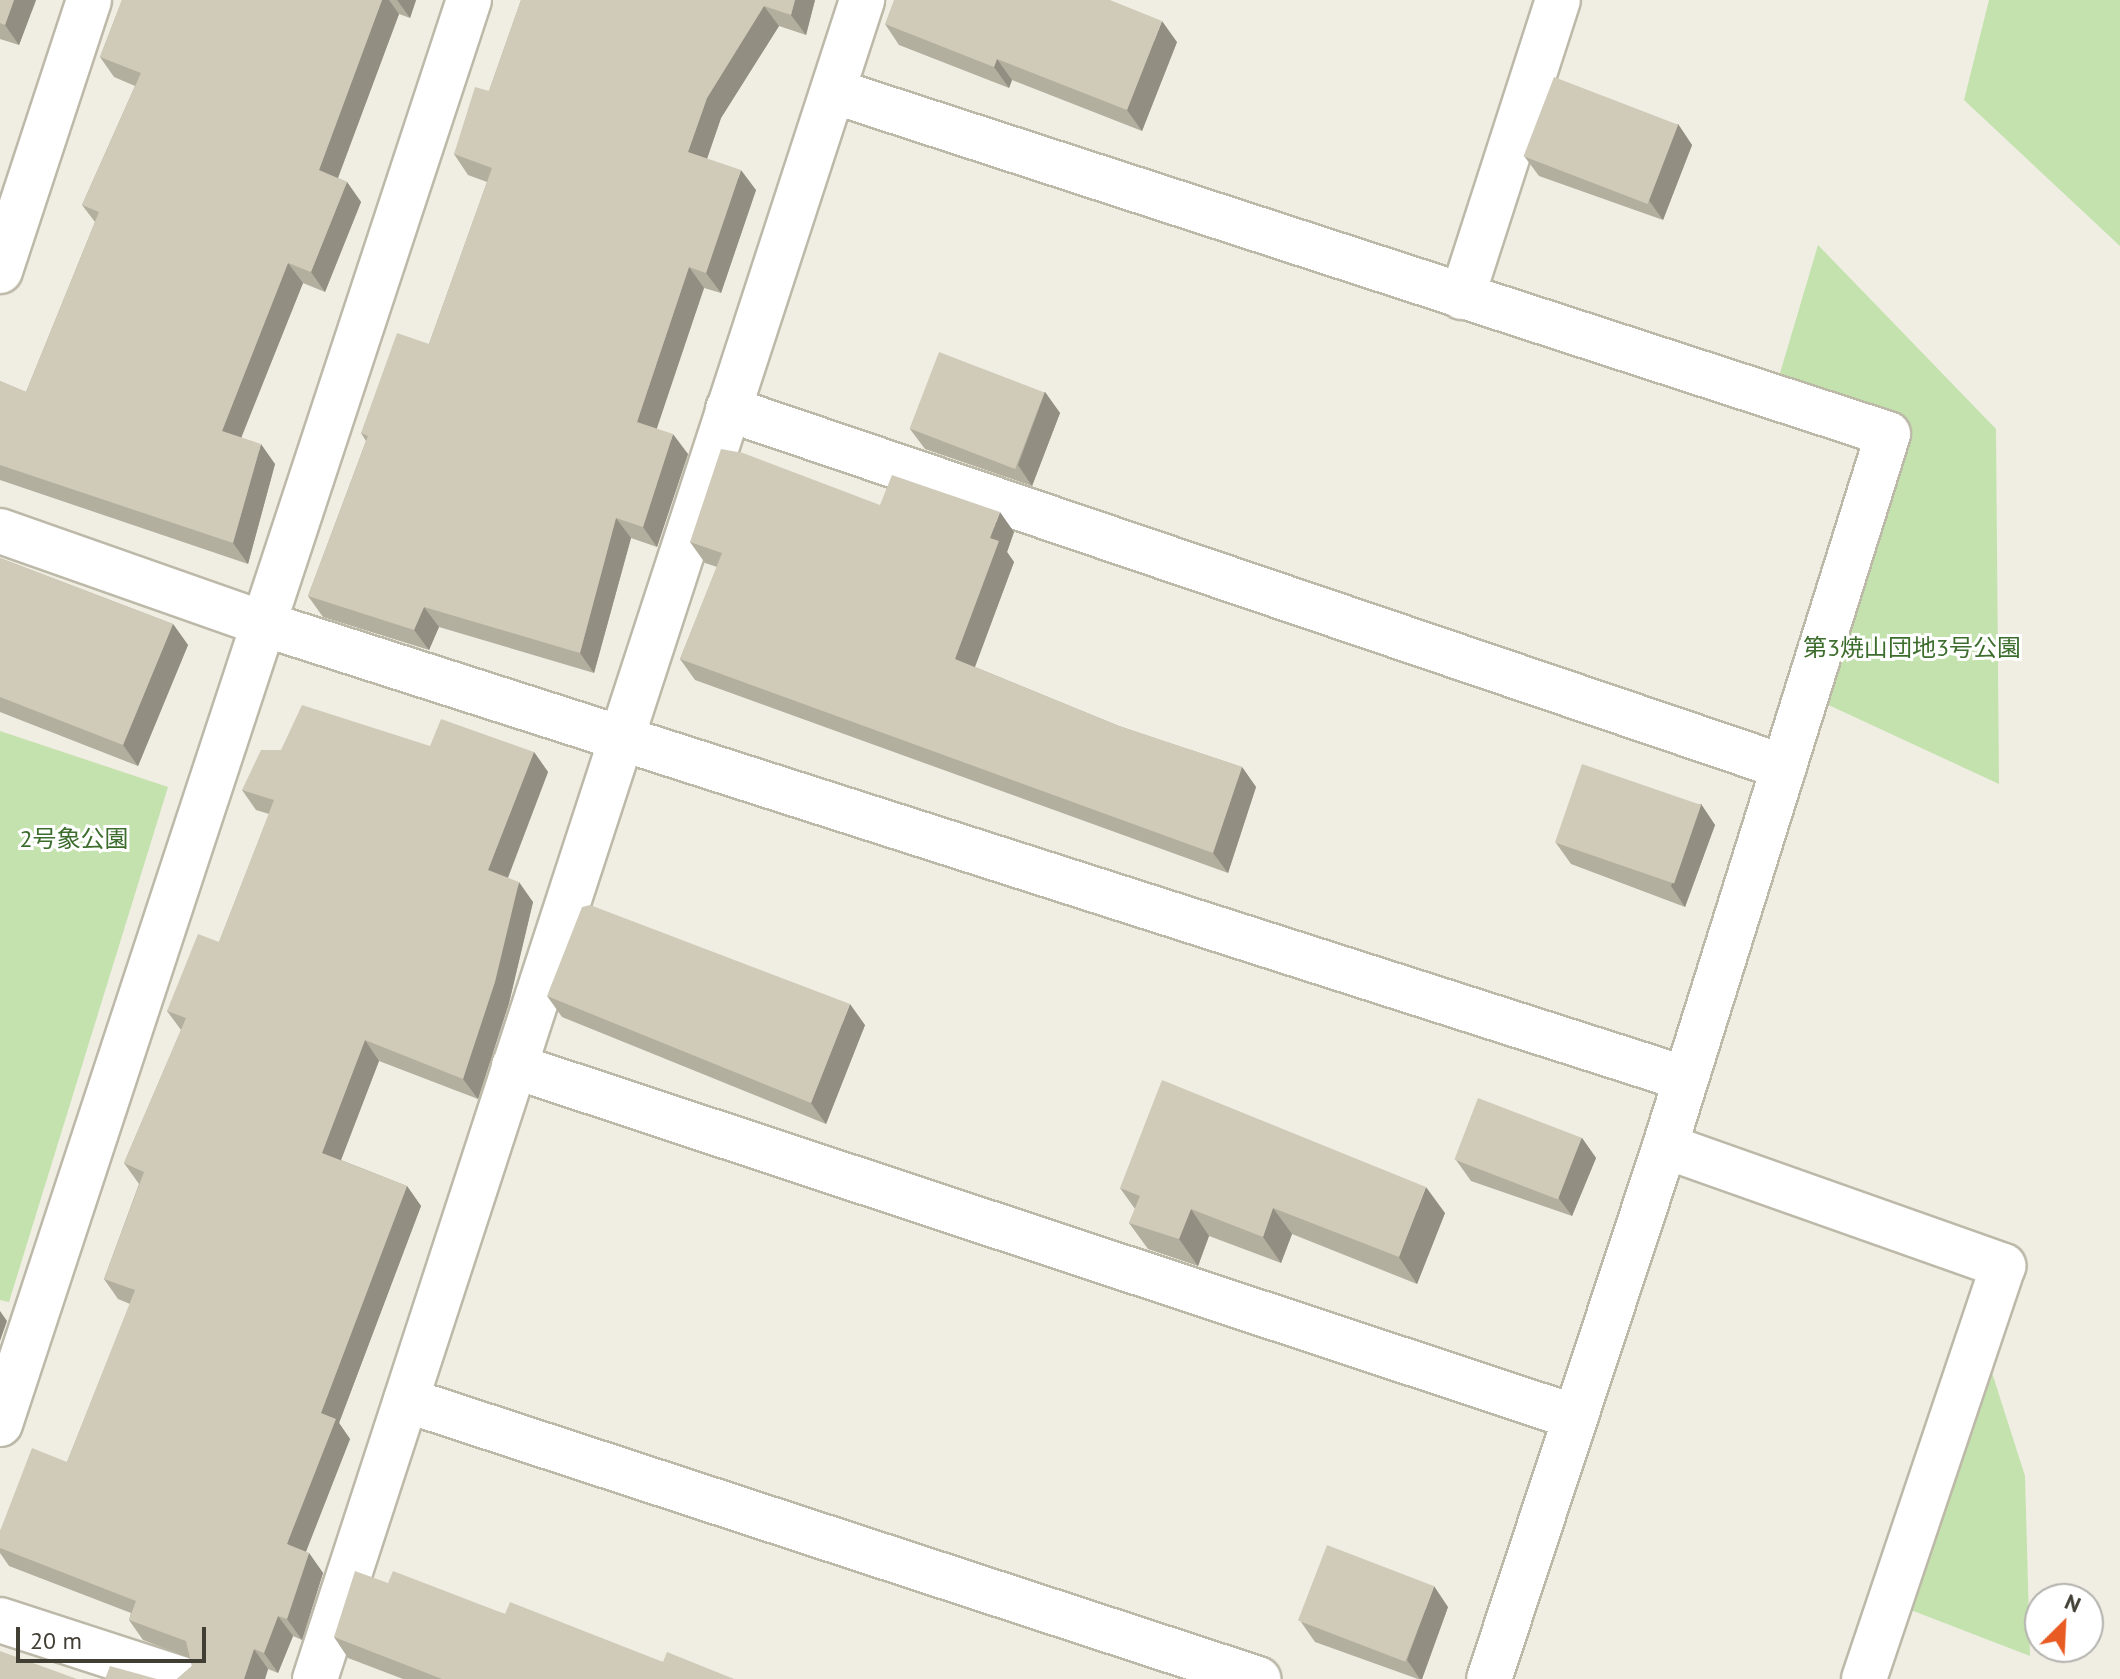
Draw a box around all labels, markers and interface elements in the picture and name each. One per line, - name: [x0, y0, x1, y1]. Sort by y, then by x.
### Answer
- park label: 第3焼山団地3号公園: [1803, 634, 2021, 662]
- park label: 2号象公園: [19, 825, 129, 853]
- north arrow: [2024, 1583, 2104, 1663]
- text: N: [2061, 1587, 2085, 1619]
- scale bar: [20, 1611, 210, 1661]
- text: 20 m: [30, 1625, 82, 1656]

